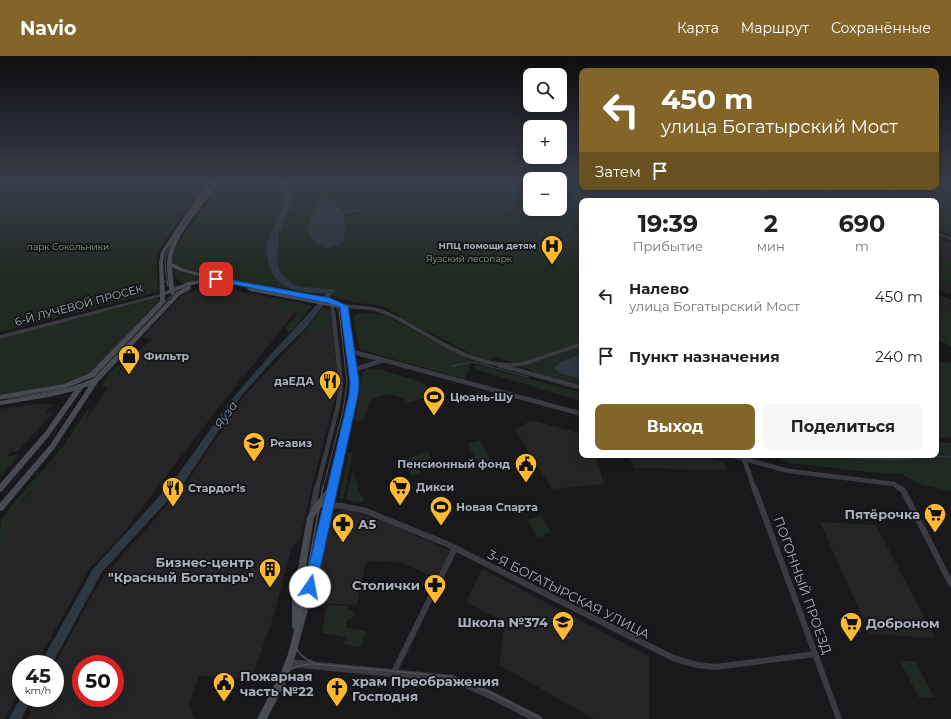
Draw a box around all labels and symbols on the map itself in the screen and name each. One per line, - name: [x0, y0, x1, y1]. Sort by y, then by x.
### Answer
- hospital icon: НПЦ помощи детям: [539, 233, 565, 266]
- place label: НПЦ помощи детям: [439, 240, 536, 251]
- park label: парк Сокольники: [27, 241, 109, 252]
- park label: Яузский лесопарк: [426, 253, 513, 264]
- pin: [199, 262, 233, 296]
- street label: 6-Й ЛУЧЕВОЙ ПРОСЕК: [13, 281, 145, 329]
- shop icon: Фильтр: [116, 343, 142, 376]
- place label: Фильтр: [144, 349, 190, 363]
- restaurant icon: даЕДА: [317, 368, 343, 401]
- place label: даЕДА: [274, 374, 314, 388]
- sports icon: Цюань-Шу: [421, 384, 447, 417]
- place label: Цюань-Шу: [450, 390, 513, 404]
- water label: Яуза: [211, 398, 240, 431]
- school or university icon: Реавиз: [241, 430, 267, 463]
- place label: Реавиз: [270, 436, 312, 450]
- public building icon: Пенсионный фонд: [513, 451, 539, 484]
- place label: Пенсионный фонд: [397, 457, 510, 471]
- supermarket icon: Дикси: [387, 474, 413, 507]
- restaurant icon: Стардог!s: [160, 475, 186, 508]
- place label: Дикси: [416, 480, 454, 494]
- place label: Стардог!s: [188, 481, 246, 495]
- sports icon: Новая Спарта: [428, 494, 454, 527]
- place label: Новая Спарта: [456, 500, 538, 514]
- supermarket icon: Пятёрочка: [922, 501, 948, 534]
- place label: Пятёрочка: [844, 506, 920, 522]
- pharmacy icon: А5: [330, 511, 356, 544]
- street label: ПОГОННЫЙ ПРОЕЗД: [771, 514, 835, 656]
- place label: А5: [358, 516, 376, 532]
- street label: 3-Я БОГАТЫРСКАЯ УЛИЦА: [485, 546, 653, 642]
- place label: Бизнес-центр "Красный Богатырь": [108, 554, 254, 585]
- building icon: Бизнес-центр "Красный Богатырь": [257, 556, 283, 589]
- position arrow: [289, 566, 331, 608]
- pharmacy icon: Столички: [422, 572, 448, 605]
- place label: Столички: [352, 577, 420, 593]
- school or university icon: Школа №374: [550, 609, 576, 642]
- supermarket icon: Доброном: [838, 610, 864, 643]
- place label: Школа №374: [457, 614, 548, 630]
- place label: Доброном: [866, 615, 940, 631]
- speed limit sign: 50: [72, 655, 124, 707]
- place label: Пожарная часть №22: [240, 668, 314, 699]
- public building icon: Пожарная часть №22: [211, 670, 237, 703]
- place label: храм Преображения Господня: [352, 673, 499, 704]
- church icon: храм Преображения Господня: [324, 675, 350, 708]

